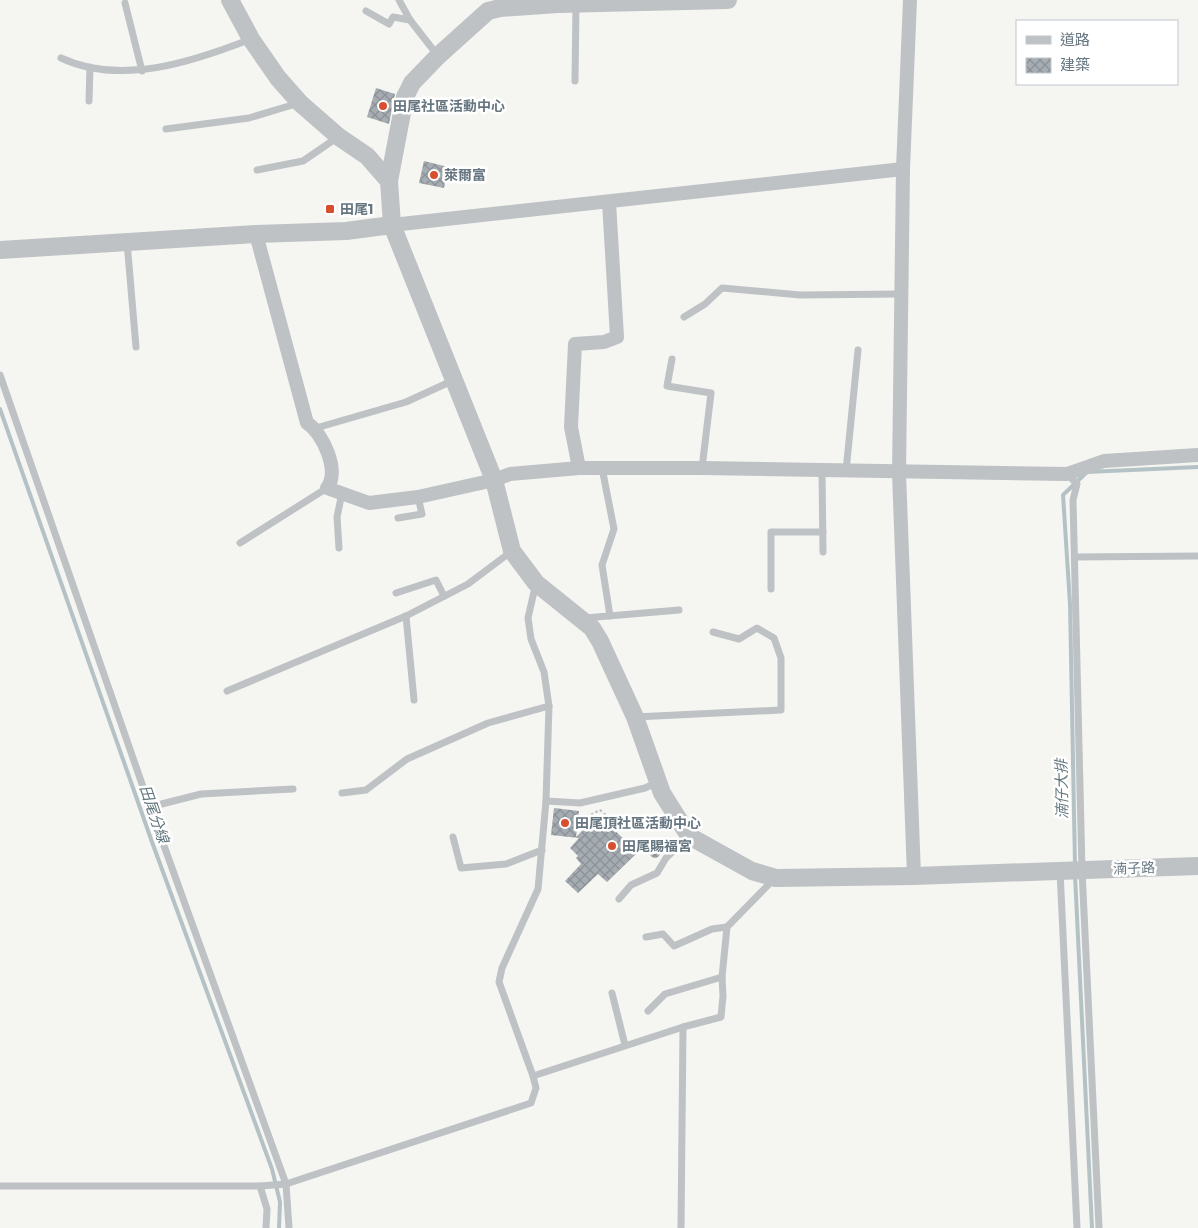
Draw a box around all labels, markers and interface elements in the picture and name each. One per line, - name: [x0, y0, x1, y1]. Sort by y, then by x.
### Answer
- legend: [1016, 20, 1178, 85]
- text: 道路: [1060, 30, 1090, 49]
- text: 建築: [1060, 55, 1090, 74]
- place label: 田尾社區活動中心: [393, 97, 505, 115]
- marker: 田尾社區活動中心: [377, 100, 389, 112]
- place label: 萊爾富: [444, 166, 486, 184]
- marker: 萊爾富: [428, 169, 440, 181]
- place label: 田尾1: [340, 200, 374, 218]
- marker: 田尾1: [324, 203, 336, 215]
- water label: 湳仔大排: [1051, 757, 1072, 819]
- water label: 田尾分線: [136, 782, 174, 847]
- place label: 田尾頂社區活動中心: [575, 814, 701, 832]
- marker: 田尾頂社區活動中心: [559, 817, 571, 829]
- place label: 田尾賜福宮: [622, 837, 692, 855]
- marker: 田尾賜福宮: [606, 840, 618, 852]
- street label: 湳子路: [1113, 858, 1155, 878]

